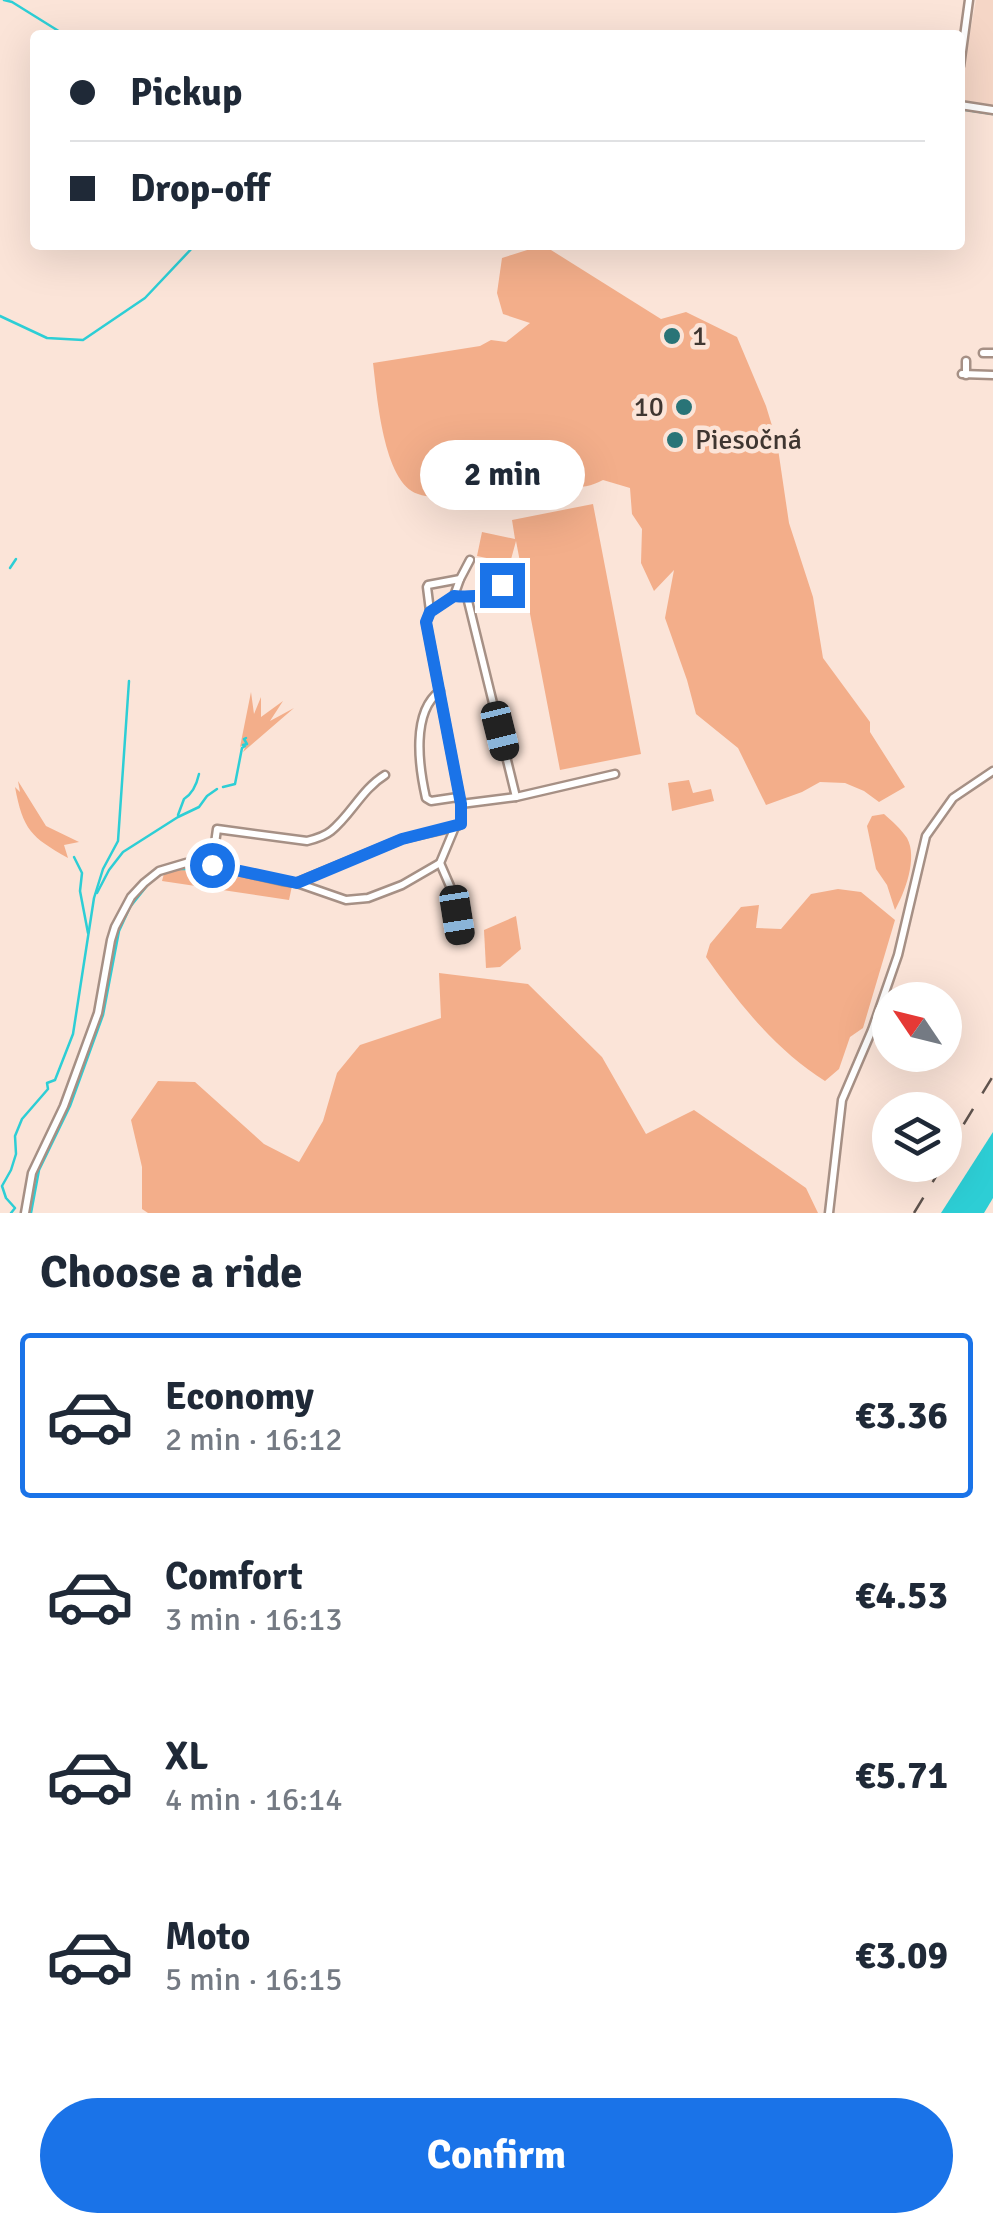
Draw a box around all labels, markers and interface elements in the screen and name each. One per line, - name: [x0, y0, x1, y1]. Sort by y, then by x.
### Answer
- text: Pickup: [130, 69, 242, 116]
- text: Drop-off: [130, 165, 270, 212]
- place label: 1: [692, 319, 707, 353]
- marker: 1: [661, 325, 683, 347]
- place label: 10: [634, 390, 664, 424]
- marker: 10: [673, 396, 695, 418]
- place label: Piesočná: [695, 423, 802, 457]
- marker: Piesočná: [664, 429, 686, 451]
- callout: 2 min: [420, 440, 584, 510]
- text: 2 min: [464, 455, 541, 494]
- route end: [480, 563, 525, 608]
- car: [478, 698, 522, 764]
- route start: [190, 843, 235, 888]
- car: [437, 883, 477, 947]
- north arrow: [872, 982, 962, 1072]
- map controls: [872, 982, 962, 1182]
- button: layers: [872, 1092, 962, 1182]
- text: Choose a ride: [40, 1245, 303, 1300]
- icon: car: [45, 1371, 135, 1461]
- text: Economy: [165, 1373, 314, 1420]
- text: €3.36: [855, 1392, 948, 1439]
- text: 2 min · 16:12: [165, 1420, 343, 1459]
- icon: car: [45, 1551, 135, 1641]
- text: Comfort: [165, 1553, 303, 1600]
- text: €4.53: [855, 1572, 948, 1619]
- text: 3 min · 16:13: [165, 1600, 343, 1639]
- icon: car: [45, 1731, 135, 1821]
- text: XL: [165, 1733, 208, 1780]
- text: €5.71: [855, 1752, 948, 1799]
- text: 4 min · 16:14: [165, 1780, 343, 1819]
- icon: car: [45, 1911, 135, 2001]
- text: Moto: [165, 1913, 250, 1960]
- text: €3.09: [855, 1932, 948, 1979]
- text: 5 min · 16:15: [165, 1960, 343, 1999]
- button: Confirm: [40, 2098, 953, 2213]

